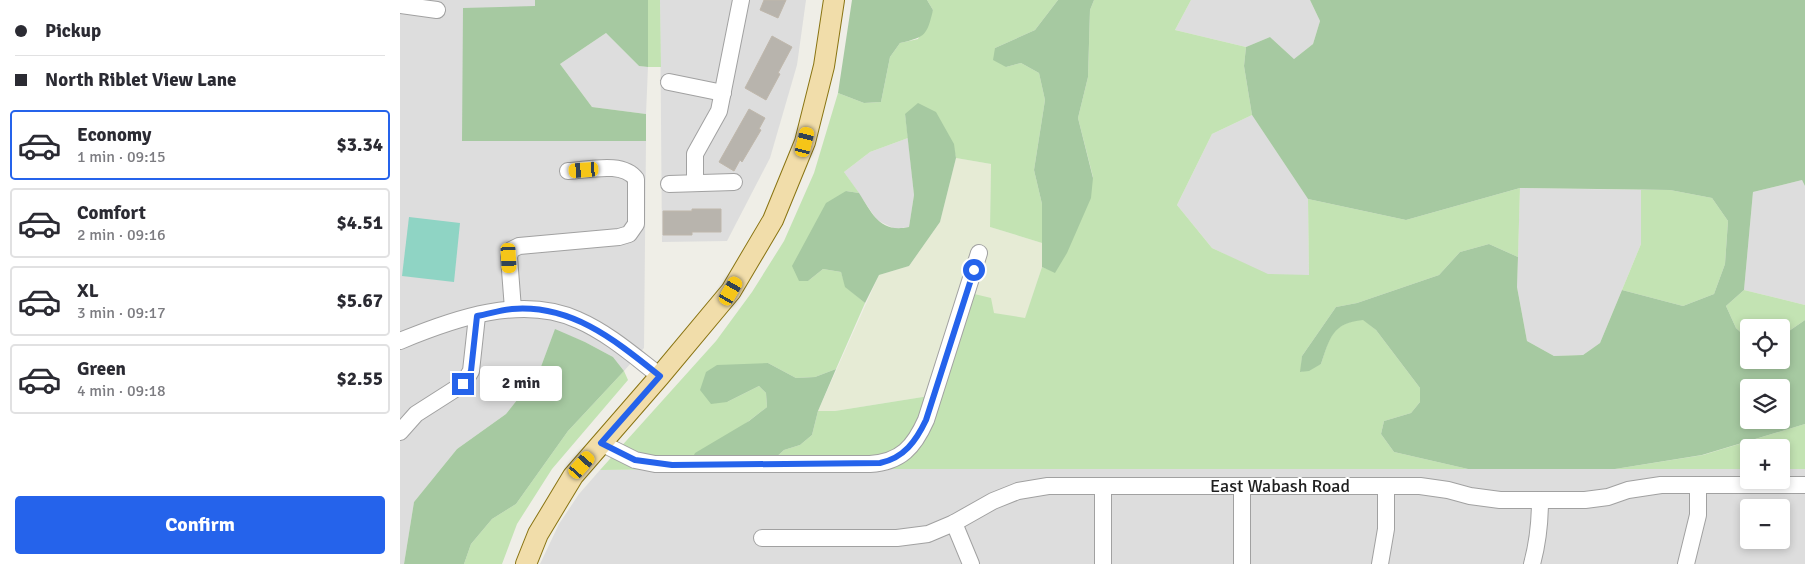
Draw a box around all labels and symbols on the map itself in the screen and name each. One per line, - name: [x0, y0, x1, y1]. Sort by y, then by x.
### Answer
- car: [794, 126, 815, 158]
- car: [568, 161, 599, 179]
- car: [500, 243, 517, 273]
- route start: [963, 259, 985, 281]
- car: [717, 274, 744, 308]
- callout: 2 min: [480, 366, 563, 402]
- route end: [452, 373, 474, 395]
- car: [566, 449, 597, 481]
- street label: East Wabash Road: [1210, 475, 1350, 497]

